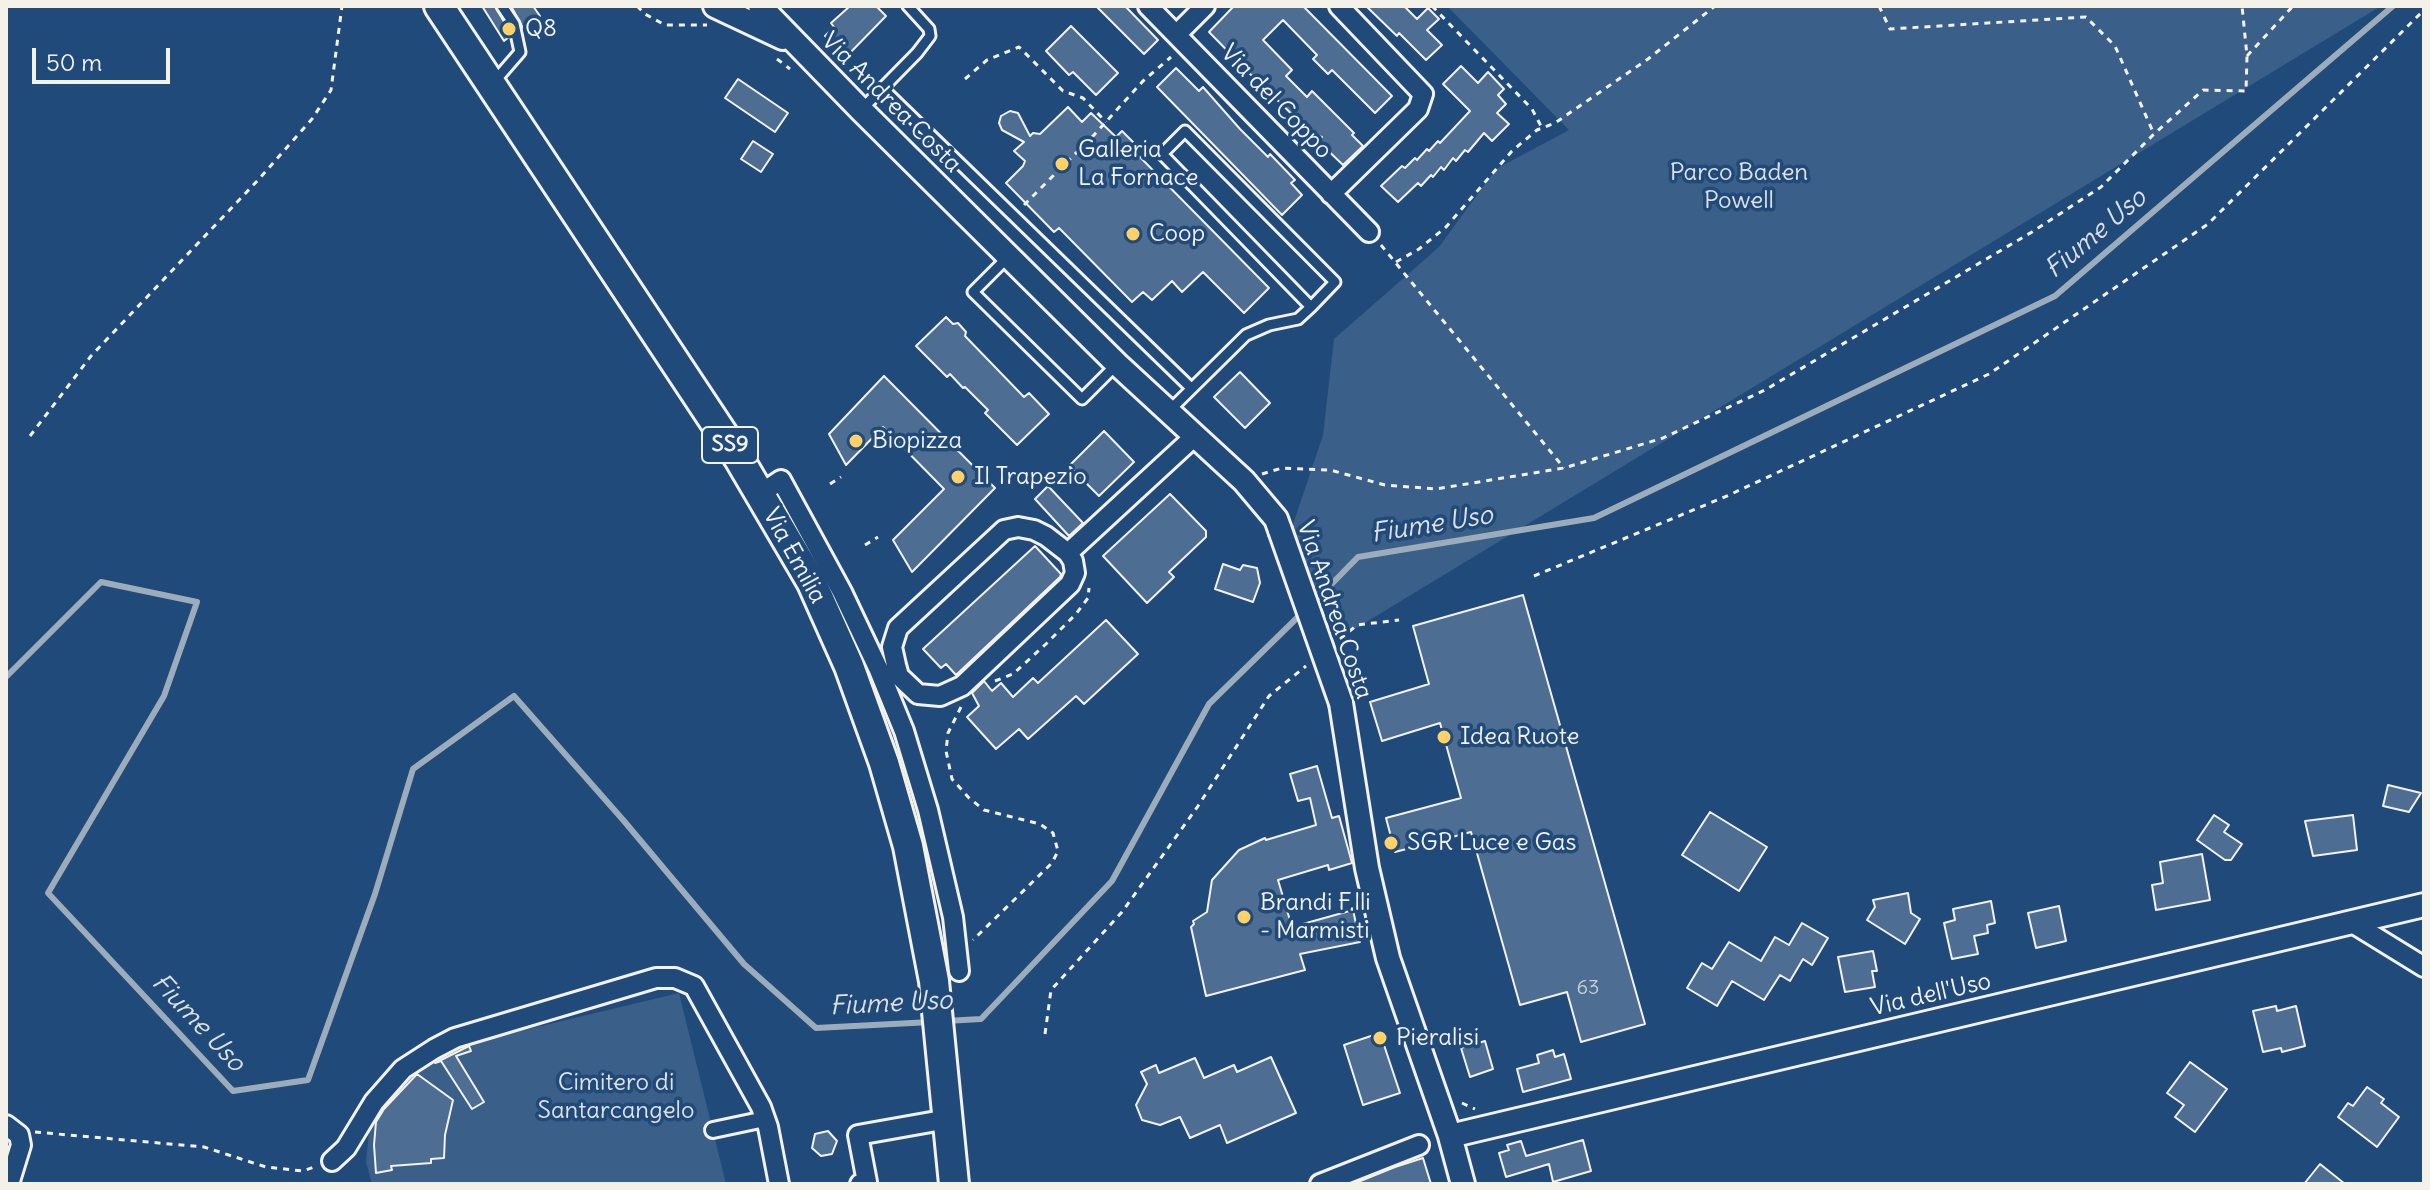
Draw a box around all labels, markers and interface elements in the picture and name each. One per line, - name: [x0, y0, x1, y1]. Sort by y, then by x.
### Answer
- place label: Q8: [525, 15, 557, 43]
- marker: Q8: [500, 20, 518, 38]
- street label: Via Andrea Costa: [815, 27, 967, 179]
- scale bar: [36, 32, 174, 82]
- street label: Via del Coppo: [1214, 39, 1338, 165]
- text: 50 m: [46, 47, 102, 77]
- place label: Galleria La Fornace: [1078, 136, 1198, 192]
- marker: Galleria La Fornace: [1053, 155, 1071, 173]
- park label: Parco Baden Powell: [1670, 159, 1808, 215]
- water label: Fiume Uso: [2039, 183, 2153, 285]
- place label: Coop: [1149, 220, 1205, 248]
- marker: Coop: [1124, 225, 1142, 243]
- road number: SS9: [702, 427, 758, 463]
- place label: Biopizza: [872, 427, 962, 455]
- marker: Biopizza: [847, 432, 865, 450]
- place label: Il Trapezio: [974, 463, 1087, 491]
- marker: Il Trapezio: [949, 468, 967, 486]
- water label: Fiume Uso: [1369, 500, 1495, 550]
- street label: Via Emilia: [756, 503, 832, 609]
- street label: Via Andrea Costa: [1290, 517, 1378, 703]
- place label: Idea Ruote: [1460, 723, 1579, 751]
- marker: Idea Ruote: [1435, 728, 1453, 746]
- place label: SGR Luce e Gas: [1407, 829, 1576, 857]
- marker: SGR Luce e Gas: [1382, 834, 1400, 852]
- place label: Brandi F.lli - Marmisti: [1260, 889, 1371, 945]
- marker: Brandi F.lli - Marmisti: [1235, 908, 1253, 926]
- street label: Via dell'Uso: [1868, 967, 1994, 1023]
- water label: Fiume Uso: [145, 968, 251, 1078]
- house number: 63: [1577, 976, 1599, 1000]
- water label: Fiume Uso: [829, 985, 953, 1023]
- place label: Pieralisi: [1396, 1024, 1479, 1052]
- marker: Pieralisi: [1371, 1029, 1389, 1047]
- park label: Cimitero di Santarcangelo: [538, 1069, 694, 1125]

